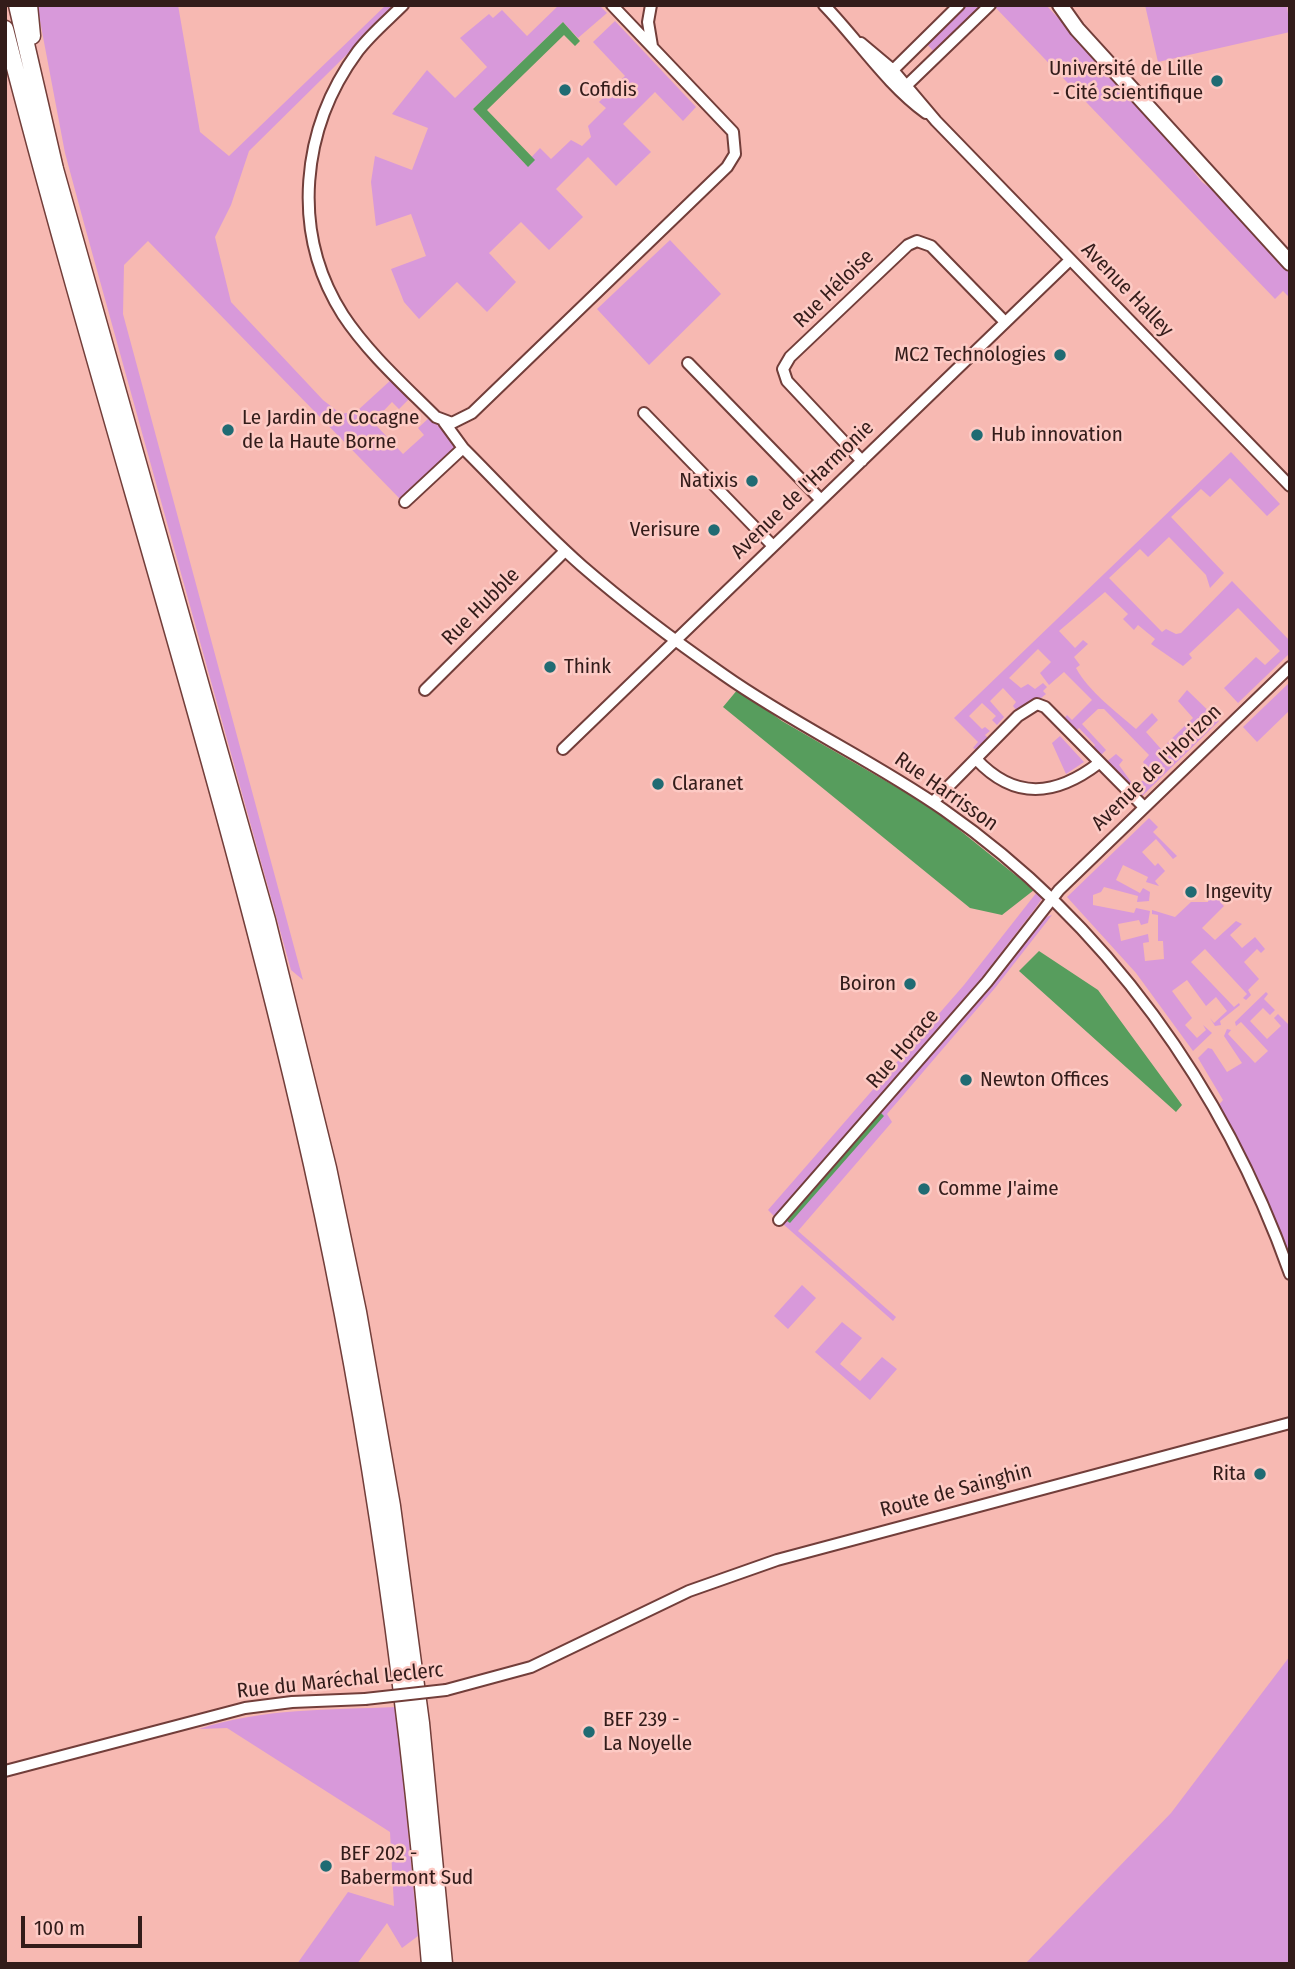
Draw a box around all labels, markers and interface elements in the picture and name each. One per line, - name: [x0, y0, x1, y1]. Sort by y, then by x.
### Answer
- place label: Université de Lille ‐ Cité scientifique: [1049, 56, 1203, 106]
- marker: Université de Lille ‐ Cité scientifique: [1209, 73, 1225, 89]
- place label: Cofidis: [579, 77, 637, 103]
- marker: Cofidis: [557, 82, 573, 98]
- street label: Avenue Halley: [1076, 238, 1178, 342]
- street label: Rue Héloise: [789, 245, 879, 333]
- place label: MC2 Technologies: [894, 342, 1046, 368]
- marker: MC2 Technologies: [1052, 347, 1068, 363]
- place label: Le Jardin de Cocagne de la Haute Borne: [242, 405, 419, 455]
- street label: Avenue de l'Harmonie: [727, 416, 879, 564]
- marker: Le Jardin de Cocagne de la Haute Borne: [220, 422, 236, 438]
- place label: Hub innovation: [991, 422, 1123, 448]
- marker: Hub innovation: [969, 427, 985, 443]
- place label: Natixis: [679, 468, 738, 494]
- marker: Natixis: [744, 473, 760, 489]
- place label: Verisure: [630, 517, 700, 543]
- marker: Verisure: [706, 522, 722, 538]
- street label: Rue Hubble: [437, 563, 525, 651]
- place label: Think: [564, 654, 611, 680]
- marker: Think: [542, 659, 558, 675]
- street label: Avenue de l'Horizon: [1087, 700, 1227, 836]
- street label: Rue Harrisson: [889, 747, 1003, 837]
- place label: Claranet: [672, 771, 743, 797]
- marker: Claranet: [650, 776, 666, 792]
- place label: Ingevity: [1205, 879, 1272, 905]
- marker: Ingevity: [1183, 884, 1199, 900]
- place label: Boiron: [839, 971, 896, 997]
- marker: Boiron: [902, 976, 918, 992]
- street label: Rue Horace: [862, 1004, 944, 1094]
- place label: Newton Offices: [980, 1067, 1109, 1093]
- marker: Newton Offices: [958, 1072, 974, 1088]
- place label: Comme J'aime: [938, 1176, 1059, 1202]
- marker: Comme J'aime: [916, 1181, 932, 1197]
- street label: Route de Sainghin: [877, 1459, 1035, 1523]
- place label: Rita: [1212, 1461, 1246, 1487]
- marker: Rita: [1252, 1466, 1268, 1482]
- street label: Rue du Maréchal Leclerc: [235, 1658, 445, 1704]
- place label: BEF 239 - La Noyelle: [603, 1707, 692, 1757]
- marker: BEF 239 - La Noyelle: [581, 1724, 597, 1740]
- place label: BEF 202 - Babermont Sud: [340, 1841, 473, 1891]
- marker: BEF 202 - Babermont Sud: [318, 1858, 334, 1874]
- scale bar: [24, 1902, 145, 1946]
- text: 100 m: [34, 1915, 85, 1941]

